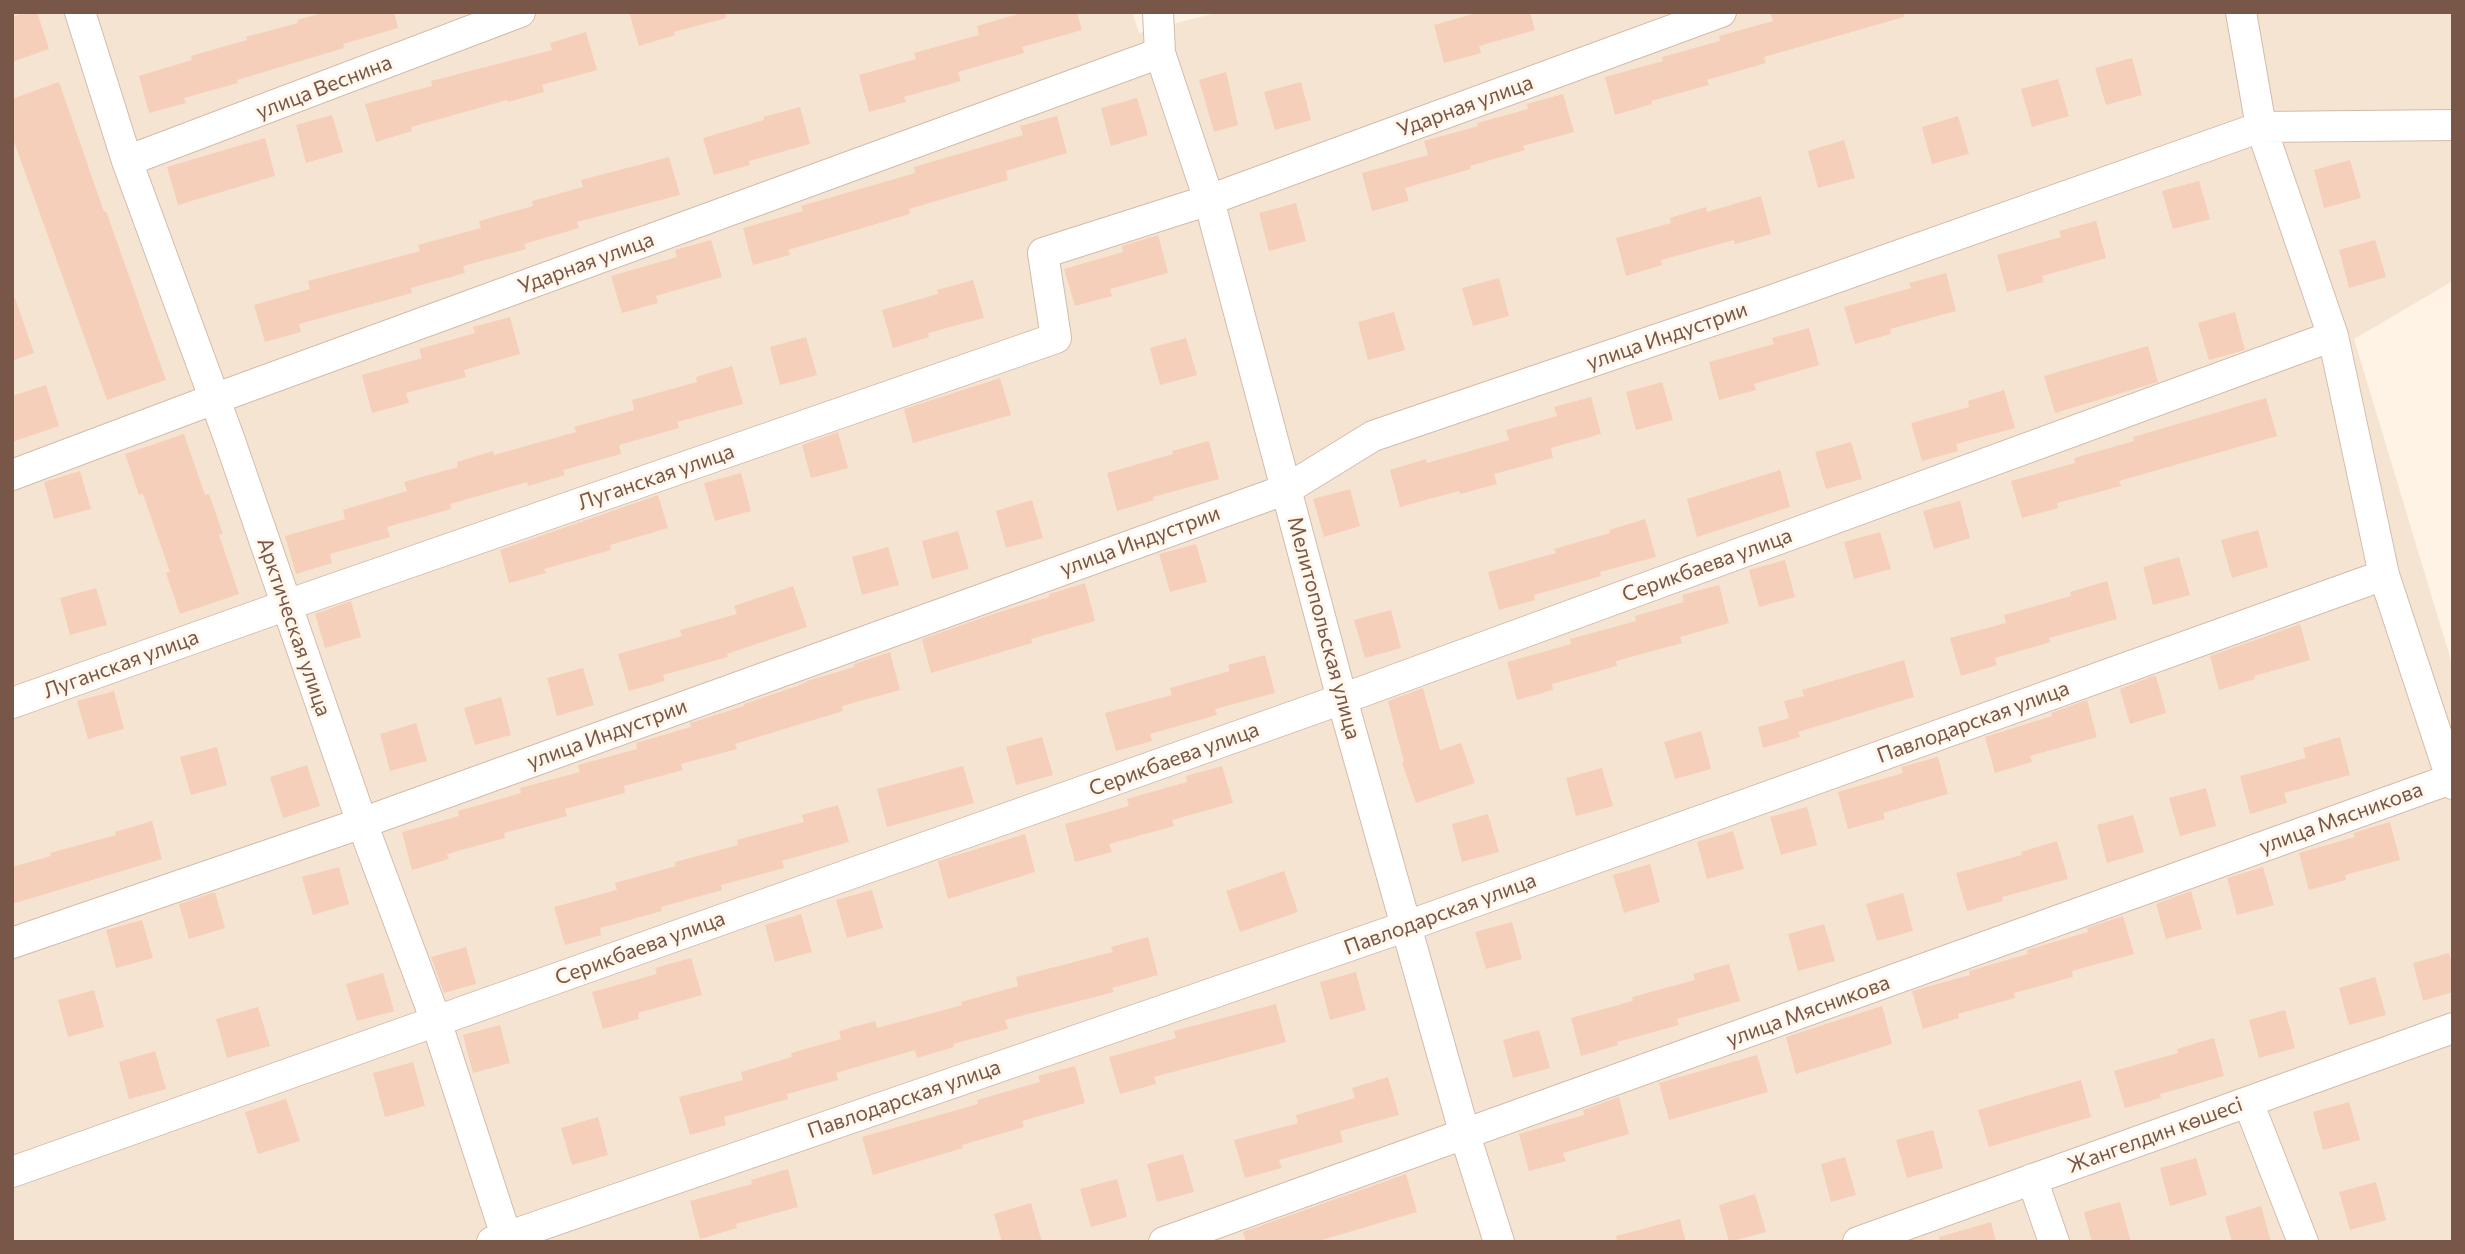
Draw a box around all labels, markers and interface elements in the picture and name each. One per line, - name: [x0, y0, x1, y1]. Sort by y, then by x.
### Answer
- street label: улица Веснина: [253, 50, 395, 124]
- street label: Ударная улица: [1394, 70, 1536, 142]
- street label: Ударная улица: [515, 227, 657, 299]
- street label: улица Индустрии: [1583, 297, 1751, 375]
- street label: Луганская улица: [575, 438, 737, 516]
- street label: улица Индустрии: [1057, 500, 1223, 582]
- street label: Мелитопольская улица: [1282, 514, 1366, 742]
- street label: Серикбаева улица: [1618, 523, 1796, 607]
- street label: Арктическая улица: [252, 534, 336, 720]
- street label: Луганская улица: [40, 624, 202, 704]
- street label: Павлодарская улица: [1873, 675, 2073, 769]
- street label: улица Индустрии: [524, 693, 690, 775]
- street label: Серикбаева улица: [1085, 717, 1263, 801]
- street label: улица Мясникова: [2256, 777, 2426, 859]
- street label: Павлодарская улица: [1340, 867, 1540, 961]
- street label: Серикбаева улица: [551, 906, 729, 990]
- street label: улица Мясникова: [1723, 970, 1893, 1052]
- street label: Павлодарская улица: [804, 1054, 1004, 1144]
- street label: Жангелдин көшесі: [2064, 1092, 2246, 1178]

